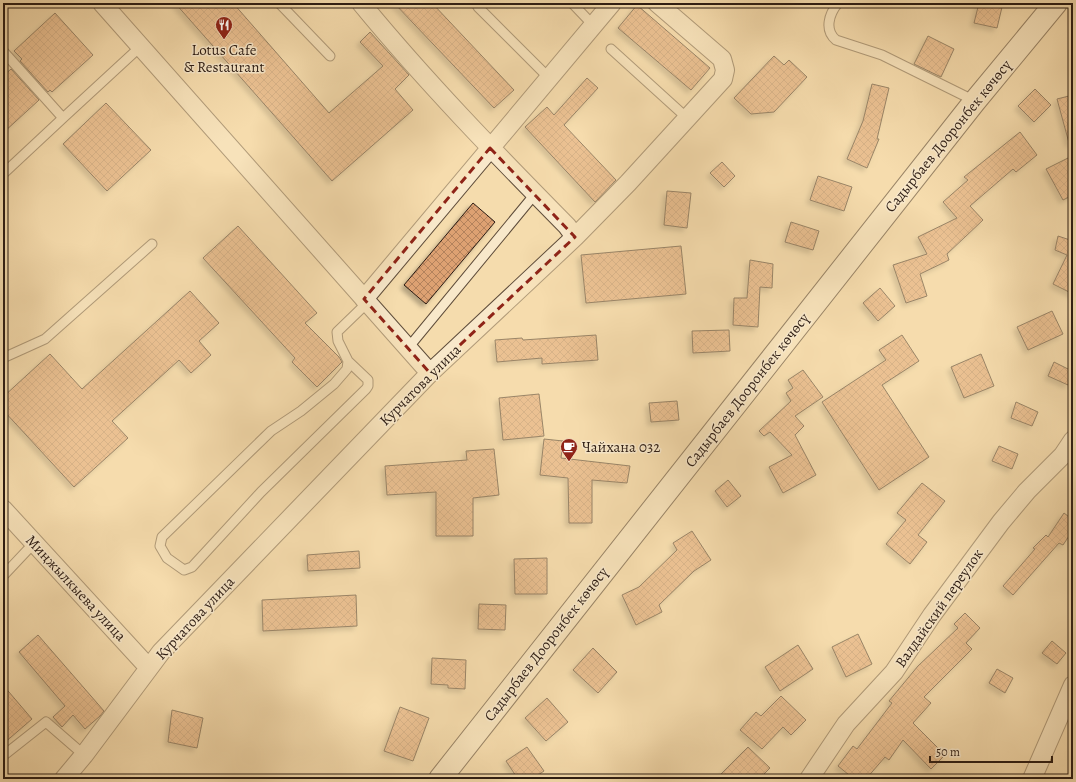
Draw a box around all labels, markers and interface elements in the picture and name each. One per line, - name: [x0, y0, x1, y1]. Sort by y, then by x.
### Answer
- restaurant icon: Lotus Cafe & Restaurant: [214, 15, 234, 40]
- place label: Lotus Cafe & Restaurant: [184, 40, 264, 77]
- street label: Садырбаев Дооронбек көчөсү: [880, 55, 1016, 217]
- street label: Садырбаев Дооронбек көчөсү: [680, 308, 814, 471]
- street label: Курчатова улица: [375, 340, 465, 430]
- cafe icon: Чайхана 032: [559, 437, 579, 462]
- place label: Чайхана 032: [582, 437, 660, 457]
- street label: Миңжылкыева улица: [21, 530, 131, 646]
- street label: Валдайский переулок: [890, 544, 988, 671]
- street label: Садырбаев Дооронбек көчөсү: [479, 562, 613, 725]
- street label: Курчатова улица: [151, 572, 239, 664]
- scale bar: [930, 738, 1052, 764]
- text: 50 m: [936, 744, 960, 760]

